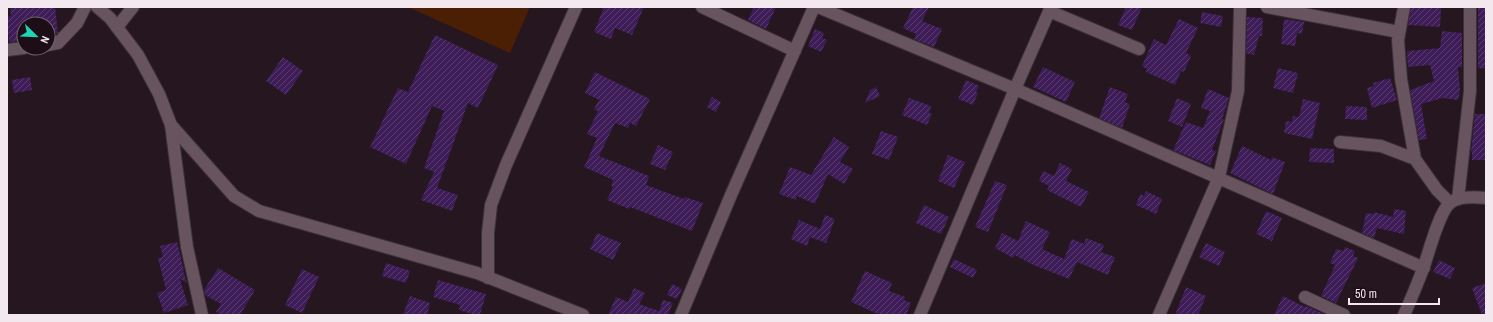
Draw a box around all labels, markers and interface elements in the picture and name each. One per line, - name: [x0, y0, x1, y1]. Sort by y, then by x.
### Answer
- north arrow: [16, 16, 56, 56]
- text: N: [37, 34, 53, 46]
- scale bar: [1349, 280, 1439, 306]
- text: 50 m: [1355, 286, 1377, 302]

